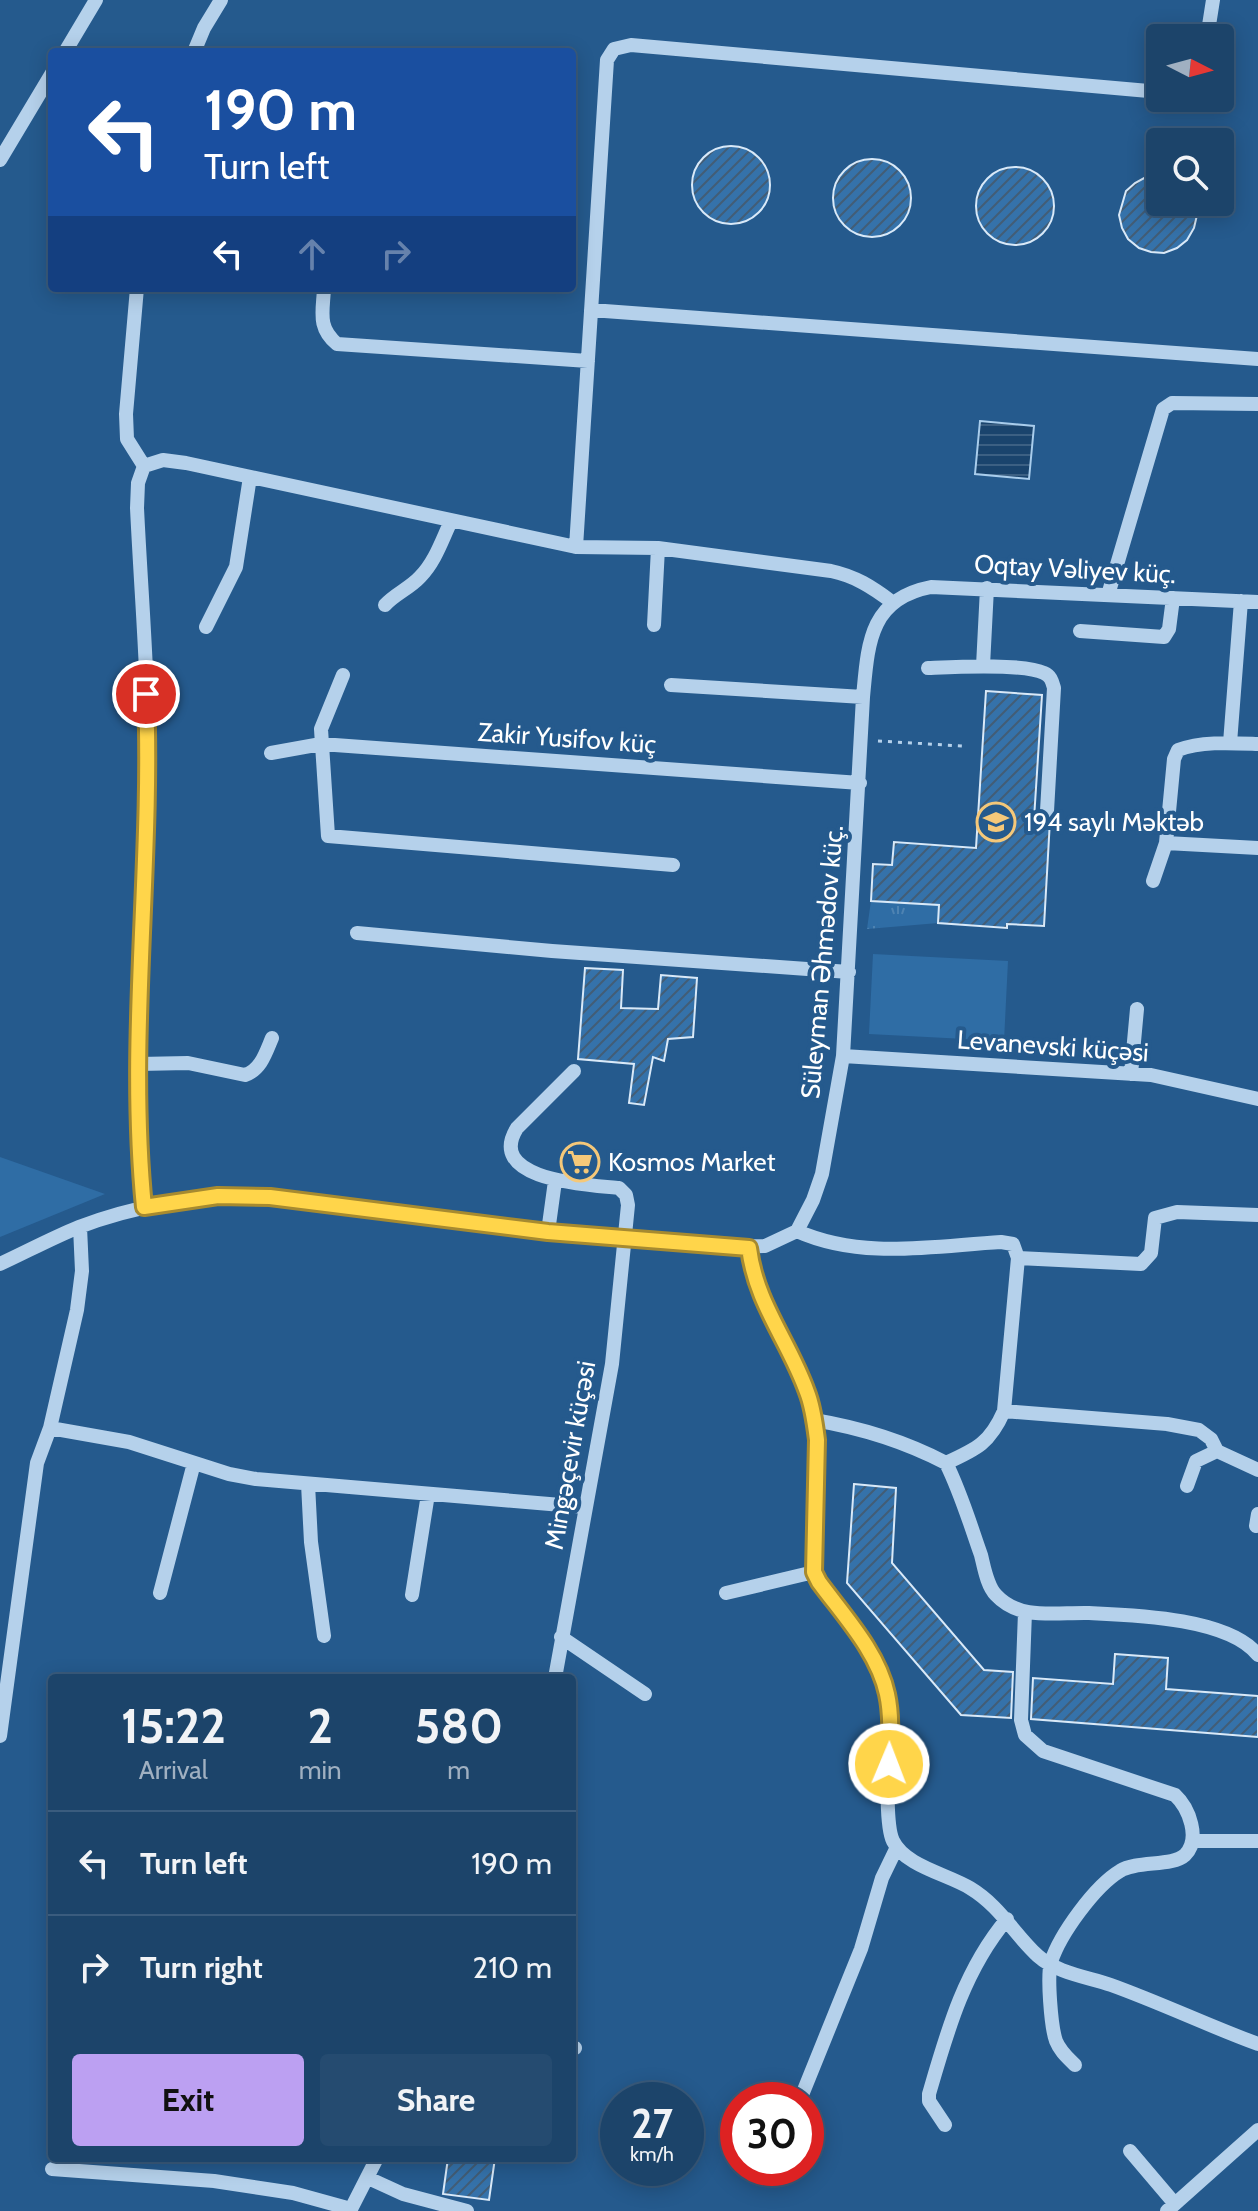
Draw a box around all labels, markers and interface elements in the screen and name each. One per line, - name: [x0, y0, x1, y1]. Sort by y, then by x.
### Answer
- north arrow: [1146, 24, 1234, 112]
- map controls: [1146, 24, 1234, 216]
- text: 190 m: [204, 76, 357, 144]
- icon: left: [72, 80, 176, 184]
- button: search: [1146, 128, 1234, 216]
- text: Turn left: [204, 144, 329, 188]
- icon: left: [206, 232, 250, 276]
- icon: ahead: [290, 232, 334, 276]
- icon: right: [374, 232, 418, 276]
- street label: Oqtay Vəliyev küç.: [973, 548, 1177, 590]
- pin: [112, 660, 180, 728]
- icon: arrive: [124, 672, 168, 716]
- street label: Zakir Yusifov küç: [477, 716, 657, 760]
- school or university icon: 194 saylı Məktəb: [975, 801, 1017, 843]
- place label: 194 saylı Məktəb: [1024, 806, 1204, 838]
- street label: Süleyman Əhmədov küç.: [794, 824, 850, 1100]
- street label: Levanevski küçəsi: [956, 1023, 1150, 1069]
- supermarket icon: Kosmos Market: [559, 1141, 601, 1183]
- place label: Kosmos Market: [608, 1146, 776, 1178]
- street label: Mingəçevir küçəsi: [538, 1358, 602, 1552]
- text: 15:22: [121, 1697, 226, 1755]
- text: 2: [307, 1697, 333, 1755]
- text: 580: [414, 1697, 503, 1755]
- position arrow: [847, 1722, 931, 1806]
- text: Arrival: [139, 1754, 208, 1786]
- text: min: [299, 1754, 342, 1786]
- text: m: [447, 1754, 470, 1786]
- icon: left: [72, 1841, 116, 1885]
- text: Turn left: [140, 1845, 248, 1882]
- text: 190 m: [471, 1845, 552, 1882]
- icon: right: [72, 1945, 116, 1989]
- text: Turn right: [140, 1949, 263, 1986]
- text: 210 m: [472, 1949, 552, 1986]
- button: Exit: [72, 2054, 304, 2146]
- button: Share: [320, 2054, 552, 2146]
- speed limit sign: 30: [720, 2082, 824, 2186]
- text: 27: [631, 2099, 673, 2148]
- text: km/h: [630, 2142, 674, 2166]

